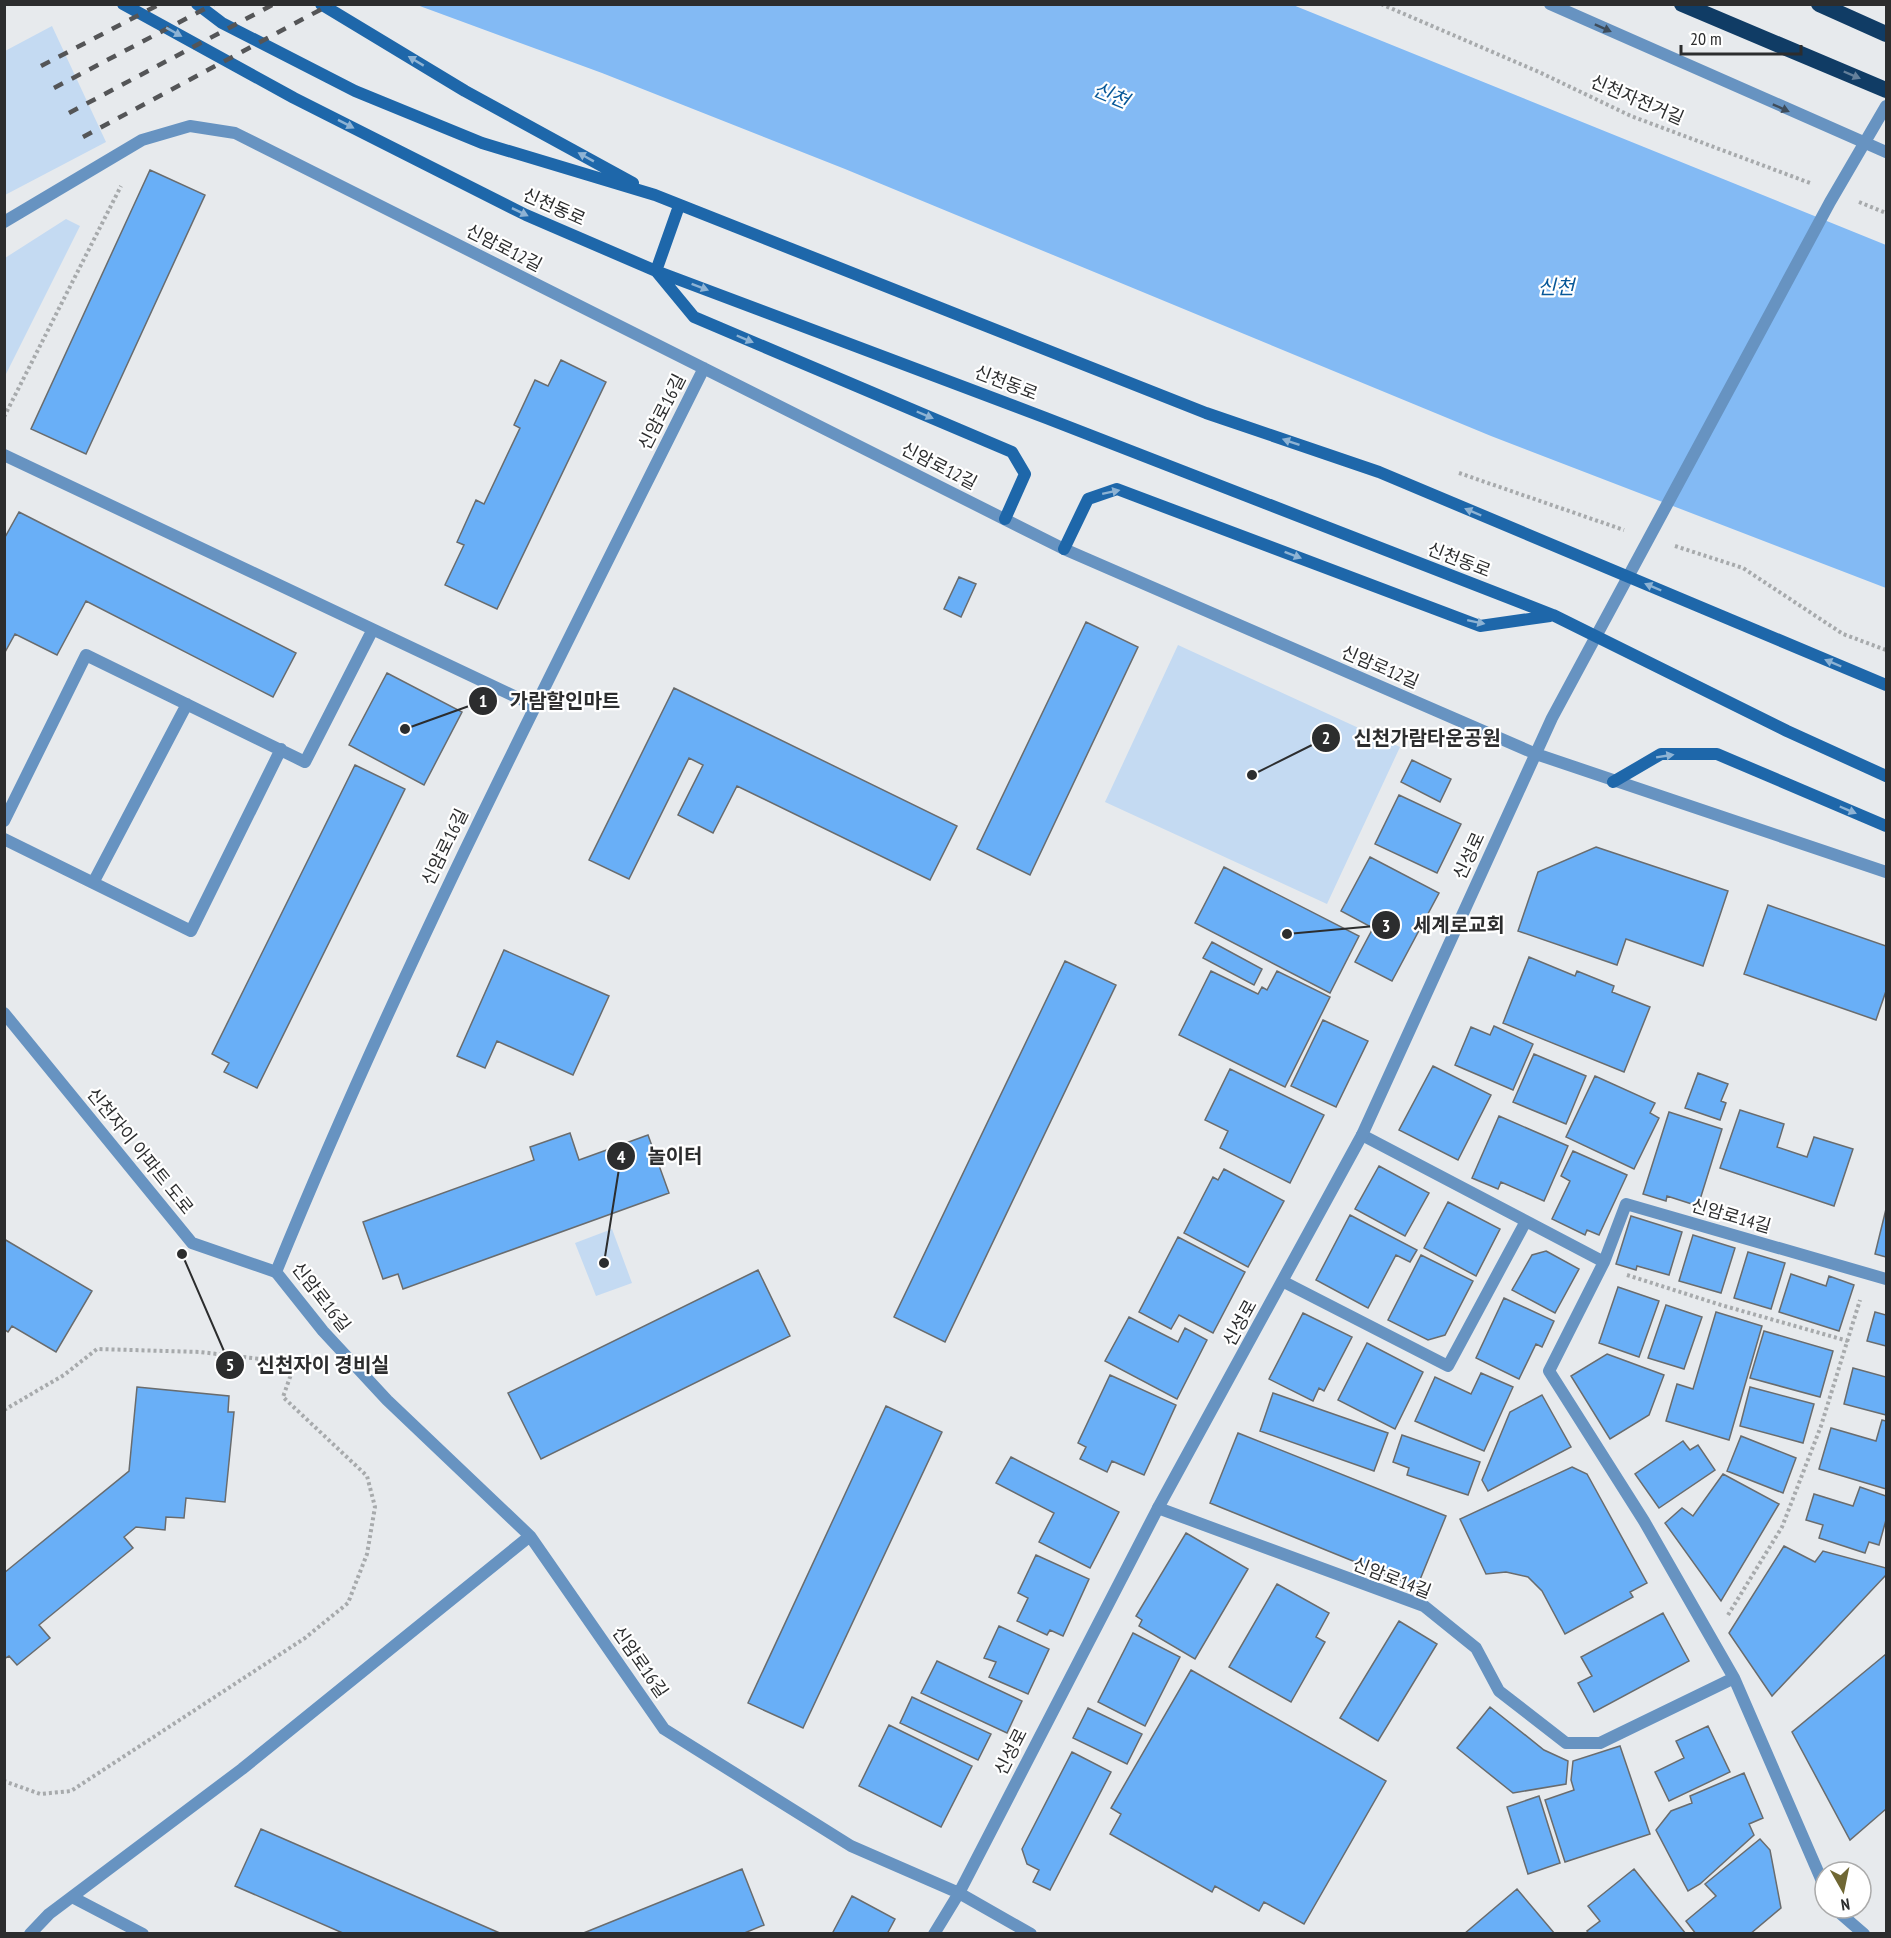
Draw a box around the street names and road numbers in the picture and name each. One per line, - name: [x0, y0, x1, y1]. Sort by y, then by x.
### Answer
- street label: 신천자전거길: [1587, 70, 1687, 130]
- street label: 신천동로: [519, 183, 589, 231]
- street label: 신암로12길: [462, 219, 546, 277]
- street label: 신천동로: [971, 360, 1041, 405]
- street label: 신암로16길: [633, 370, 691, 454]
- street label: 신암로12길: [897, 437, 981, 495]
- street label: 신천동로: [1424, 537, 1494, 582]
- street label: 신암로12길: [1338, 640, 1423, 693]
- street label: 신암로16길: [416, 805, 473, 889]
- street label: 신성로: [1448, 828, 1489, 883]
- street label: 신천자이 아파트 도로: [82, 1083, 199, 1219]
- street label: 신암로14길: [1688, 1193, 1774, 1238]
- street label: 신암로16길: [287, 1257, 356, 1336]
- street label: 신성로: [1217, 1295, 1262, 1350]
- street label: 신암로14길: [1350, 1552, 1435, 1603]
- street label: 신암로16길: [607, 1621, 673, 1702]
- street label: 신성로: [989, 1724, 1032, 1779]

